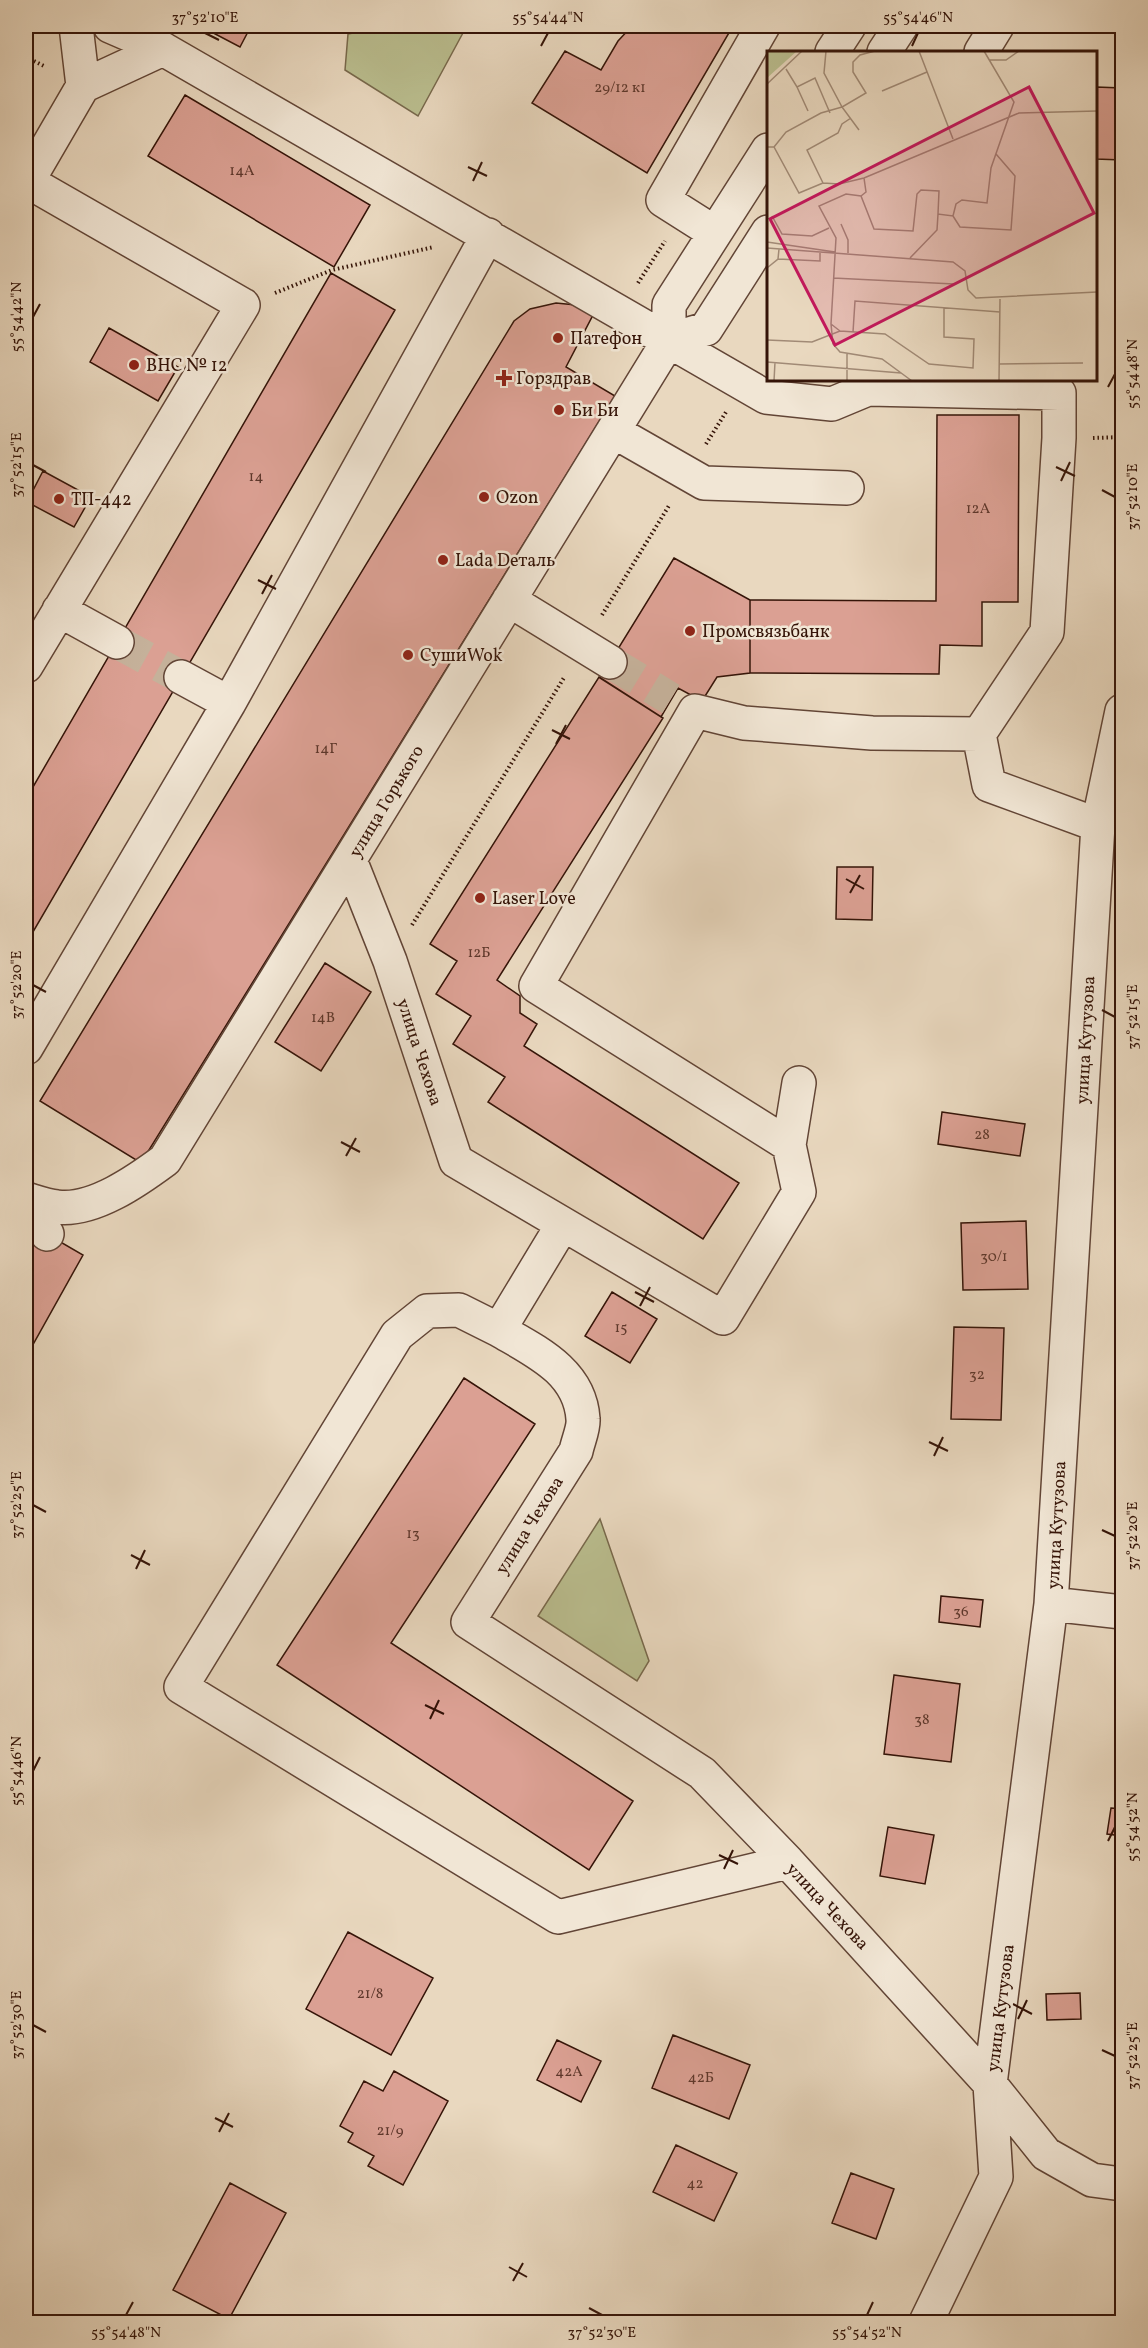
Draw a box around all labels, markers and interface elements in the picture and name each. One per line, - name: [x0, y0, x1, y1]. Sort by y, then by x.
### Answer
- text: 37°52'10"E: [171, 8, 239, 29]
- text: 55°54'44"N: [512, 8, 584, 29]
- text: 55°54'46"N: [883, 8, 953, 29]
- inset map: [767, 51, 1097, 381]
- house number: 29/12 к1: [594, 78, 646, 99]
- house number: 14А: [229, 161, 255, 182]
- text: 55°54'42"N: [7, 282, 28, 352]
- place label: Патефон: [570, 327, 642, 352]
- marker: Патефон: [551, 331, 565, 345]
- text: 55°54'48"N: [1123, 339, 1144, 409]
- place label: ВНС № 12: [146, 354, 227, 379]
- marker: ВНС № 12: [127, 358, 141, 372]
- place label: Горздрав: [516, 367, 591, 392]
- marker: Горздрав: [497, 371, 511, 385]
- place label: Би Би: [571, 399, 619, 424]
- marker: Би Би: [552, 403, 566, 417]
- text: 37°52'15"E: [7, 432, 28, 498]
- text: 37°52'10"E: [1123, 463, 1144, 531]
- house number: 14: [249, 467, 263, 488]
- place label: Ozon: [496, 486, 539, 511]
- place label: ТП-442: [71, 488, 132, 513]
- marker: Ozon: [477, 490, 491, 504]
- marker: ТП-442: [52, 492, 66, 506]
- house number: 12А: [966, 499, 991, 520]
- place label: Lada Dеталь: [455, 549, 555, 574]
- marker: Lada Dеталь: [436, 553, 450, 567]
- place label: Промсвязьбанк: [702, 620, 830, 645]
- marker: Промсвязьбанк: [683, 624, 697, 638]
- place label: СушиWok: [420, 644, 503, 669]
- marker: СушиWok: [401, 648, 415, 662]
- house number: 14Г: [314, 739, 338, 760]
- street label: улица Горького: [344, 741, 431, 863]
- place label: Laser Love: [492, 887, 576, 912]
- marker: Laser Love: [473, 891, 487, 905]
- house number: 12Б: [467, 943, 491, 964]
- text: 37°52'20"E: [7, 950, 28, 1020]
- street label: улица Кутузова: [1071, 975, 1102, 1105]
- text: 37°52'15"E: [1123, 984, 1144, 1050]
- street label: улица Чехова: [389, 996, 448, 1109]
- house number: 14В: [311, 1008, 335, 1029]
- house number: 28: [974, 1125, 990, 1146]
- house number: 30/1: [980, 1247, 1008, 1268]
- house number: 15: [614, 1318, 628, 1339]
- house number: 32: [969, 1365, 985, 1386]
- street label: улица Кутузова: [1042, 1460, 1073, 1590]
- text: 37°52'25"E: [7, 1471, 28, 1539]
- street label: улица Чехова: [490, 1472, 570, 1580]
- text: 37°52'20"E: [1123, 1501, 1144, 1571]
- house number: 13: [406, 1524, 420, 1545]
- house number: 36: [953, 1602, 969, 1623]
- house number: 38: [914, 1710, 930, 1731]
- text: 55°54'46"N: [7, 1736, 28, 1806]
- text: 55°54'52"N: [1123, 1792, 1144, 1862]
- street label: улица Чехова: [780, 1858, 874, 1956]
- street label: улица Кутузова: [981, 1943, 1022, 2074]
- house number: 21/8: [357, 1984, 383, 2005]
- text: 37°52'30"E: [7, 1991, 28, 2059]
- text: 37°52'25"E: [1123, 2022, 1144, 2090]
- house number: 42А: [555, 2062, 583, 2083]
- house number: 42Б: [688, 2068, 714, 2089]
- house number: 21/9: [376, 2121, 404, 2142]
- house number: 42: [686, 2174, 704, 2195]
- text: 55°54'48"N: [91, 2323, 161, 2344]
- text: 37°52'30"E: [568, 2323, 636, 2344]
- text: 55°54'52"N: [832, 2323, 902, 2344]

